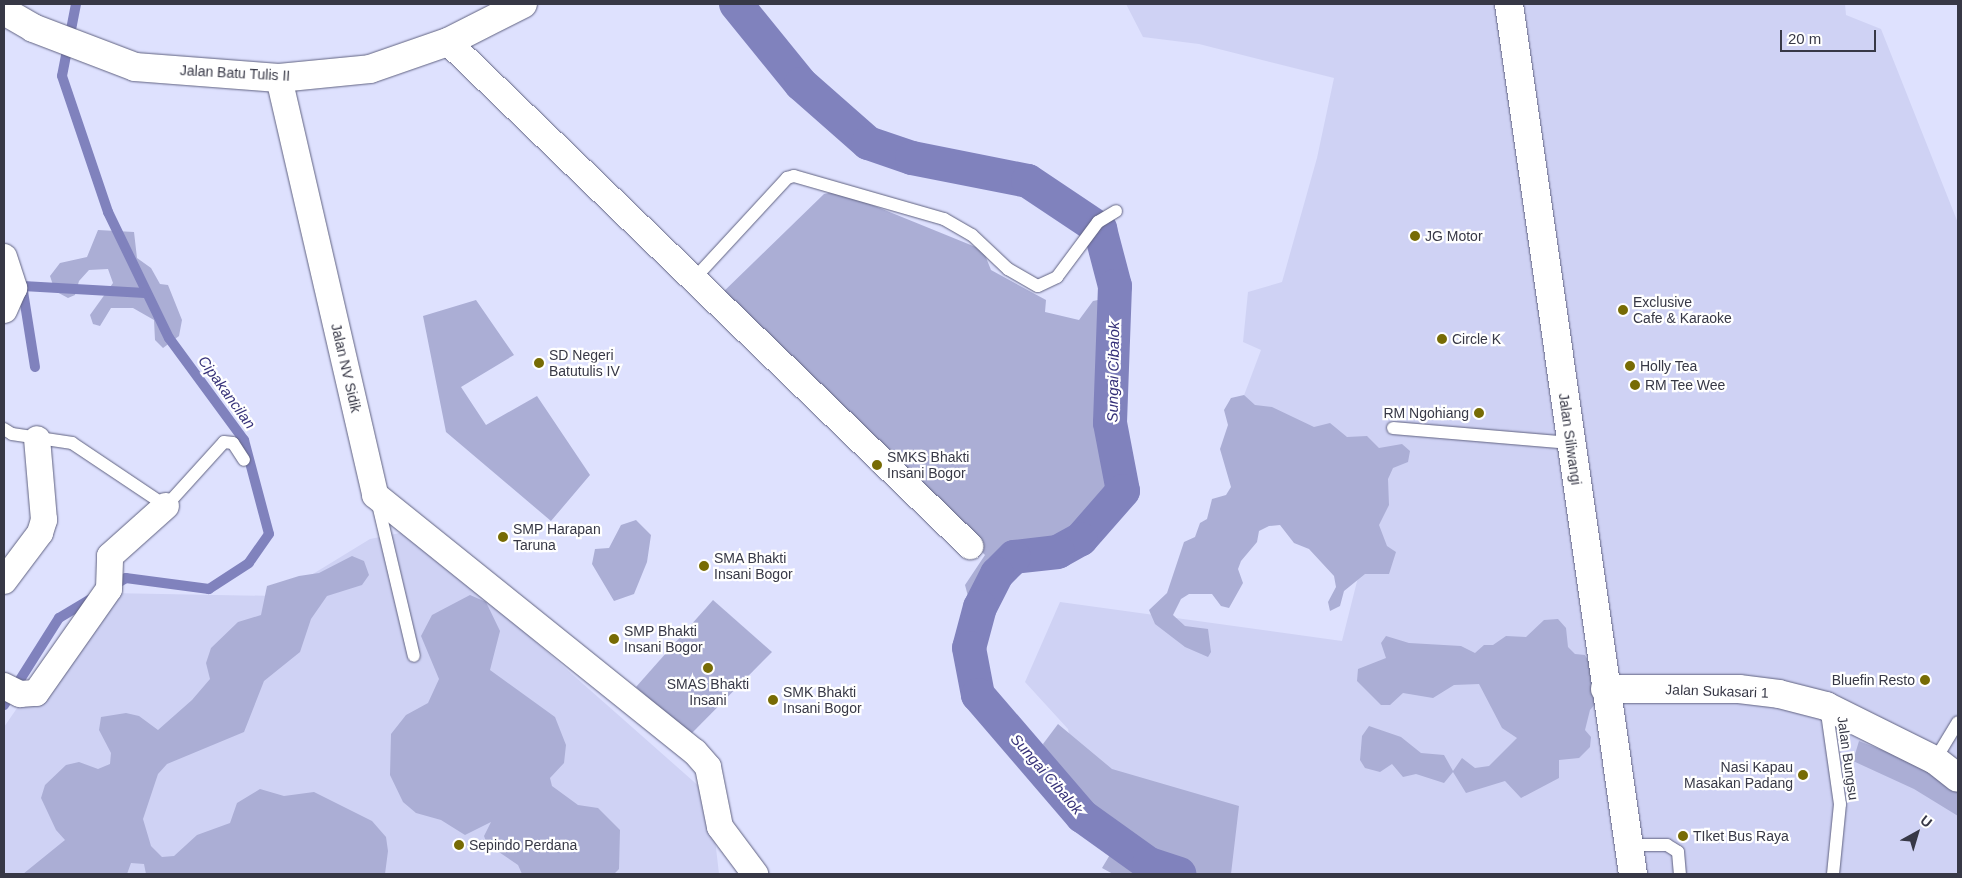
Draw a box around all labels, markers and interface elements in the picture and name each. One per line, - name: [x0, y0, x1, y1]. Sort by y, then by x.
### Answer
- scale bar: [1782, 20, 1878, 52]
- text: 20 m: [1788, 30, 1821, 47]
- street label: Jalan Batu Tulis II: [179, 62, 291, 84]
- place label: JG Motor: [1425, 228, 1483, 244]
- marker: JG Motor: [1409, 230, 1421, 242]
- place label: Exclusive Cafe & Karaoke: [1633, 294, 1732, 326]
- marker: Exclusive Cafe & Karaoke: [1617, 304, 1629, 316]
- water label: Sungai Cibalok: [1103, 321, 1123, 423]
- street label: Jalan NV Sidik: [328, 322, 364, 414]
- place label: Circle K: [1452, 331, 1501, 347]
- marker: Circle K: [1436, 333, 1448, 345]
- place label: SD Negeri Batutulis IV: [549, 347, 620, 380]
- water label: Cipakancilan: [194, 352, 260, 432]
- marker: SD Negeri Batutulis IV: [533, 357, 545, 369]
- place label: Holly Tea: [1640, 358, 1698, 374]
- marker: Holly Tea: [1624, 360, 1636, 372]
- place label: RM Tee Wee: [1645, 377, 1726, 393]
- marker: RM Tee Wee: [1629, 379, 1641, 391]
- street label: Jalan Siliwangi: [1555, 392, 1585, 486]
- place label: RM Ngohiang: [1383, 405, 1469, 421]
- marker: RM Ngohiang: [1473, 407, 1485, 419]
- place label: SMKS Bhakti Insani Bogor: [887, 449, 969, 482]
- marker: SMKS Bhakti Insani Bogor: [871, 459, 883, 471]
- place label: SMP Harapan Taruna: [513, 521, 601, 554]
- marker: SMP Harapan Taruna: [497, 531, 509, 543]
- place label: SMA Bhakti Insani Bogor: [714, 550, 793, 582]
- marker: SMA Bhakti Insani Bogor: [698, 560, 710, 572]
- place label: SMP Bhakti Insani Bogor: [624, 623, 703, 656]
- marker: SMP Bhakti Insani Bogor: [608, 633, 620, 645]
- marker: SMAS Bhakti Insani: [702, 662, 714, 674]
- place label: Bluefin Resto: [1832, 672, 1915, 688]
- marker: Bluefin Resto: [1919, 674, 1931, 686]
- place label: SMAS Bhakti Insani: [667, 676, 749, 709]
- street label: Jalan Sukasari 1: [1665, 681, 1769, 701]
- place label: SMK Bhakti Insani Bogor: [783, 684, 862, 716]
- marker: SMK Bhakti Insani Bogor: [767, 694, 779, 706]
- street label: Jalan Bungsu: [1834, 715, 1862, 801]
- water label: Sungai Cibalok: [1007, 730, 1087, 818]
- place label: Nasi Kapau Masakan Padang: [1684, 759, 1793, 792]
- marker: Nasi Kapau Masakan Padang: [1797, 769, 1809, 781]
- north arrow: [1892, 808, 1942, 858]
- text: U: [1917, 812, 1935, 831]
- place label: TIket Bus Raya: [1693, 828, 1789, 844]
- marker: TIket Bus Raya: [1677, 830, 1689, 842]
- place label: Sepindo Perdana: [469, 837, 577, 853]
- marker: Sepindo Perdana: [453, 839, 465, 851]

